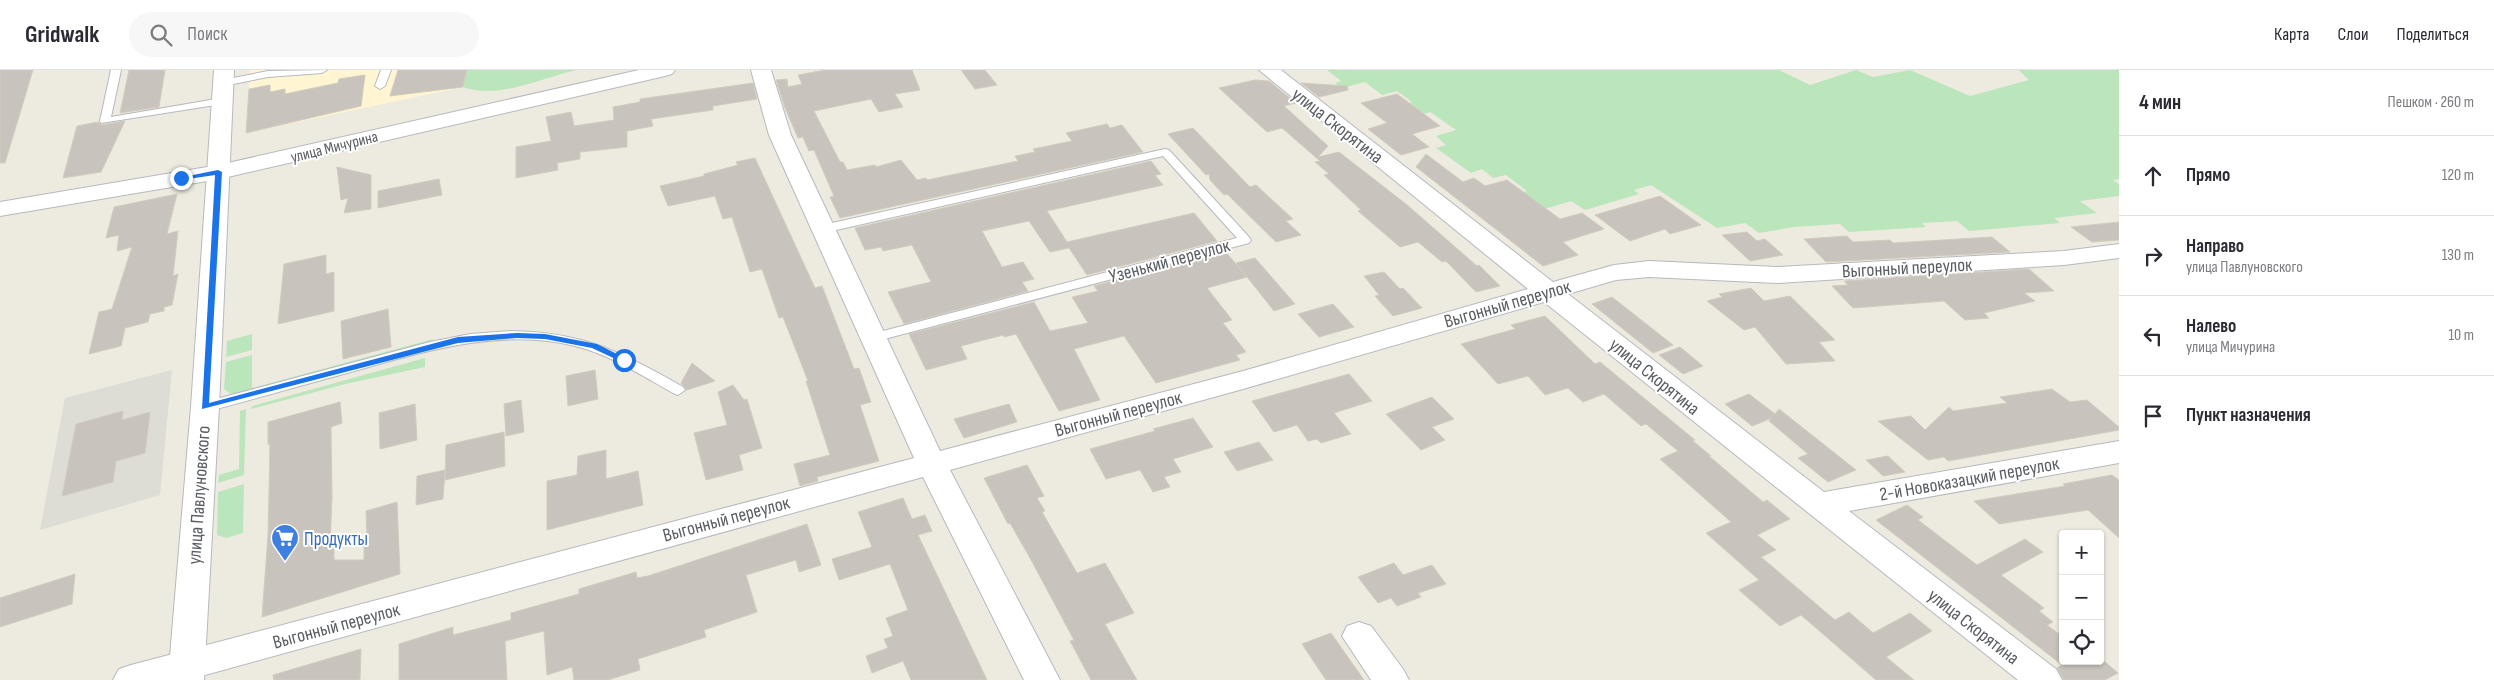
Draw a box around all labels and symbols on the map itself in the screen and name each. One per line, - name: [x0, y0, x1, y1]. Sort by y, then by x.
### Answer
- street label: улица Скорятина: [1287, 83, 1387, 169]
- street label: улица Мичурина: [289, 127, 380, 167]
- route end: [170, 167, 193, 190]
- street label: Узенький переулок: [1106, 234, 1233, 289]
- street label: Выгонный переулок: [1841, 254, 1974, 283]
- street label: Выгонный переулок: [1442, 275, 1574, 333]
- street label: улица Скорятина: [1604, 334, 1704, 421]
- route start: [613, 349, 636, 372]
- street label: Выгонный переулок: [1052, 386, 1185, 442]
- street label: улица Павлуновского: [183, 425, 216, 565]
- street label: 2-й Новоказацкий переулок: [1878, 452, 2062, 507]
- street label: Выгонный переулок: [660, 491, 793, 547]
- supermarket icon: Продукты: [270, 523, 300, 562]
- place label: Продукты: [304, 528, 368, 551]
- street label: улица Скорятина: [1923, 584, 2023, 670]
- street label: Выгонный переулок: [270, 598, 403, 654]

